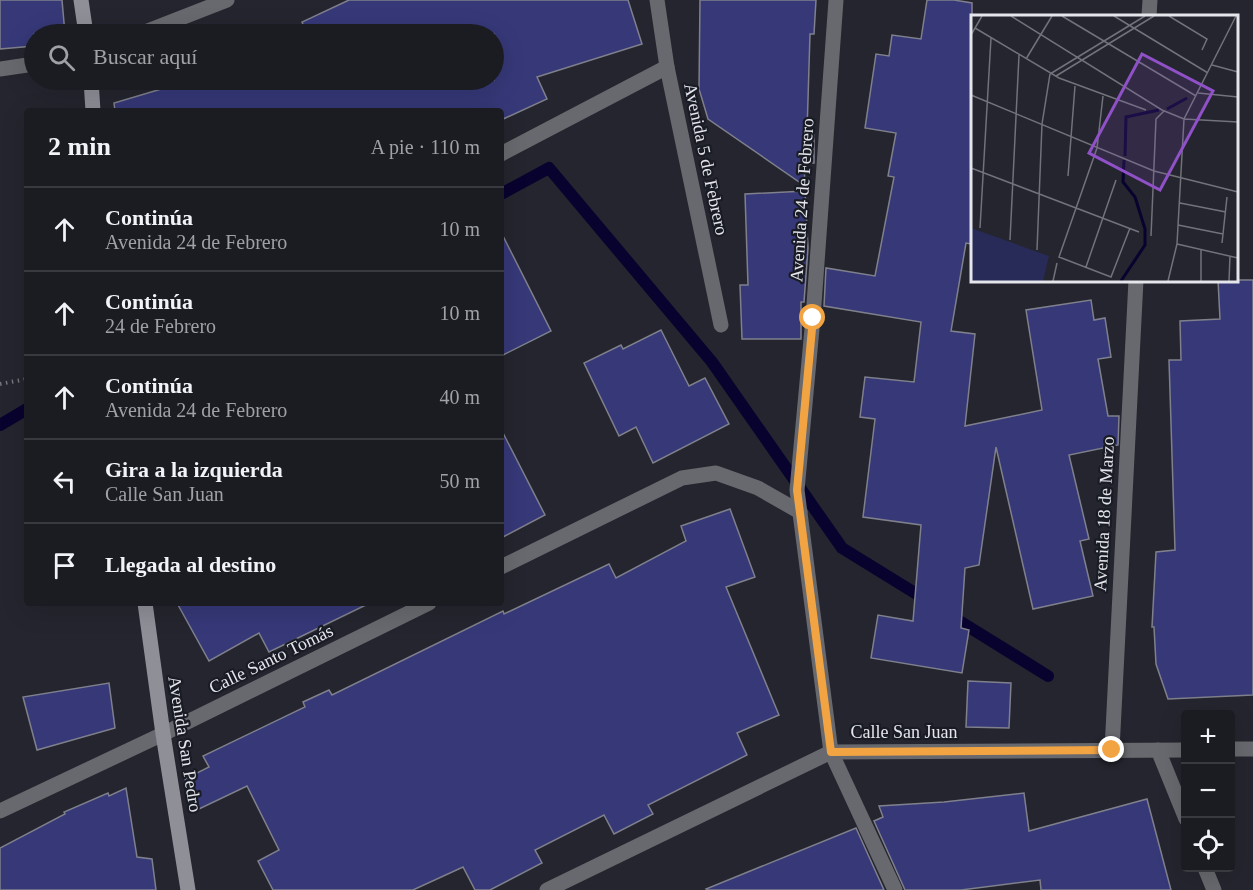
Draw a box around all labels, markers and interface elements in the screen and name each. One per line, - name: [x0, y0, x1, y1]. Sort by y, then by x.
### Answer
- inset map: [971, 15, 1238, 282]
- search box: [24, 24, 504, 90]
- icon: search: [45, 41, 78, 74]
- text: Buscar aquí: [93, 44, 197, 69]
- street label: Avenida 5 de Febrero: [680, 81, 732, 237]
- street label: Avenida 24 de Febrero: [786, 117, 818, 283]
- text: 2 min: [48, 132, 111, 161]
- text: A pie · 110 m: [371, 136, 480, 158]
- text: Continúa: [105, 205, 193, 230]
- icon: ahead: [48, 213, 81, 246]
- text: 10 m: [439, 218, 480, 240]
- text: Avenida 24 de Febrero: [105, 231, 287, 253]
- text: Continúa: [105, 289, 193, 314]
- icon: ahead: [48, 297, 81, 330]
- text: 10 m: [439, 302, 480, 324]
- route start: [799, 304, 825, 330]
- text: 24 de Febrero: [105, 315, 216, 337]
- text: Continúa: [105, 373, 193, 398]
- icon: ahead: [48, 381, 81, 414]
- text: 40 m: [439, 386, 480, 408]
- text: Avenida 24 de Febrero: [105, 399, 287, 421]
- street label: Avenida 18 de Marzo: [1090, 436, 1118, 592]
- text: Gira a la izquierda: [105, 457, 283, 482]
- icon: left: [48, 465, 81, 498]
- text: 50 m: [439, 470, 480, 492]
- text: Calle San Juan: [105, 483, 224, 505]
- icon: arrive: [48, 549, 81, 582]
- text: Llegada al destino: [105, 552, 276, 577]
- street label: Calle Santo Tomás: [206, 620, 336, 698]
- street label: Avenida San Pedro: [164, 674, 206, 814]
- map controls: [1181, 710, 1235, 872]
- button: +: [1181, 710, 1235, 764]
- street label: Calle San Juan: [851, 722, 957, 742]
- route end: [1098, 736, 1124, 762]
- button: −: [1181, 764, 1235, 818]
- button: locate: [1181, 818, 1235, 872]

